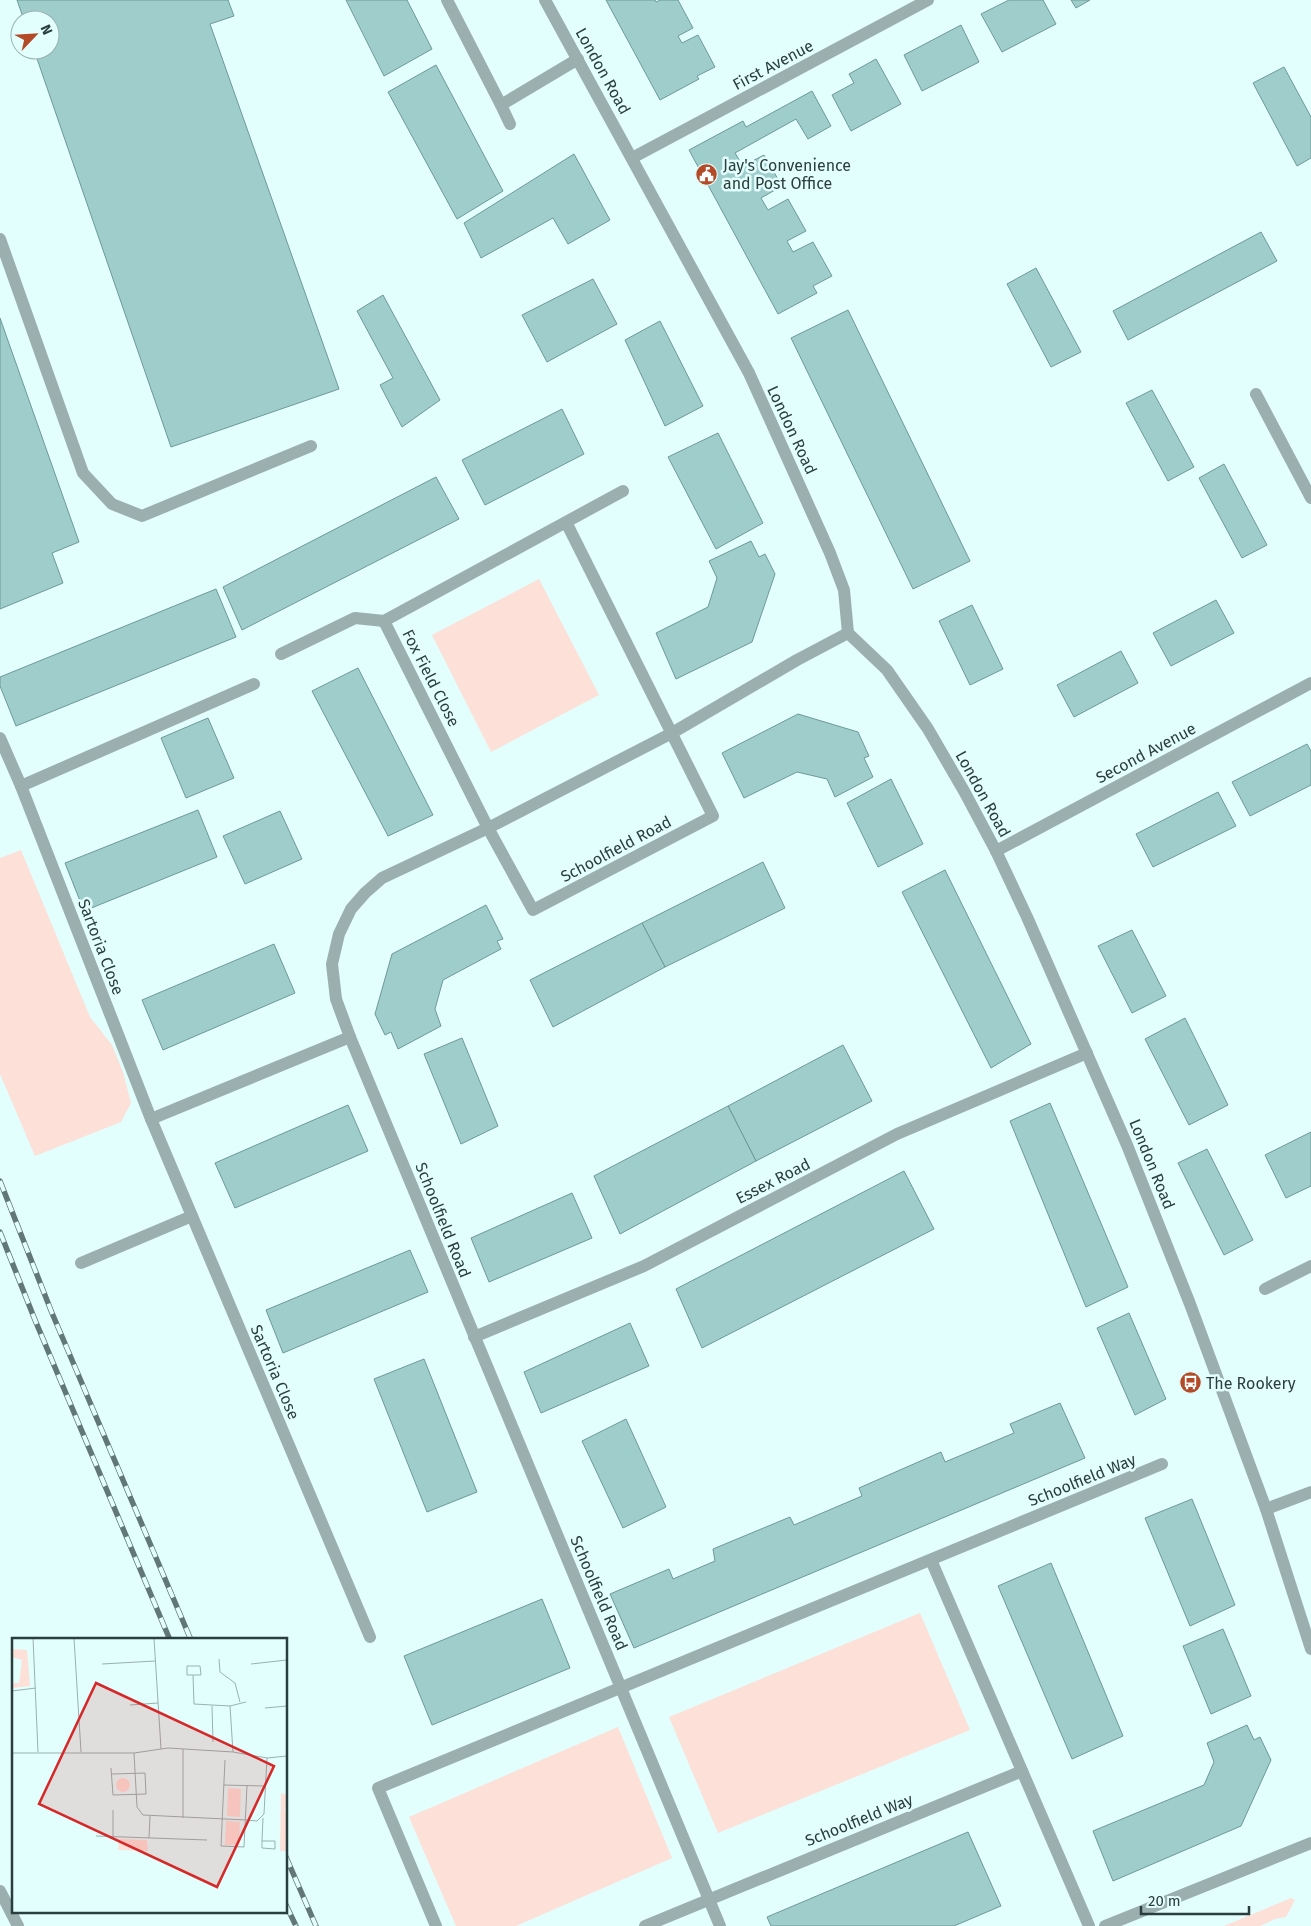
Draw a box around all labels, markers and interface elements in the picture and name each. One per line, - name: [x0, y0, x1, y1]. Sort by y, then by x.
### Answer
- north arrow: [10, 10, 60, 60]
- text: N: [37, 22, 56, 38]
- street label: London Road: [571, 25, 635, 117]
- street label: First Avenue: [730, 36, 816, 94]
- place label: Jay's Convenience and Post Office: [723, 156, 851, 193]
- public building icon: Jay's Convenience and Post Office: [695, 162, 719, 186]
- street label: London Road: [763, 383, 821, 477]
- street label: Fox Field Close: [398, 626, 464, 730]
- street label: Second Avenue: [1093, 719, 1199, 787]
- street label: London Road: [951, 748, 1015, 840]
- street label: Schoolfield Road: [558, 812, 674, 886]
- street label: Sartoria Close: [74, 896, 128, 998]
- street label: London Road: [1125, 1116, 1179, 1212]
- street label: Essex Road: [733, 1154, 813, 1208]
- street label: Schoolfield Road: [411, 1160, 475, 1280]
- street label: Sartoria Close: [247, 1322, 303, 1422]
- bus stop icon: The Rookery: [1178, 1371, 1202, 1395]
- place label: The Rookery: [1206, 1374, 1296, 1393]
- street label: Schoolfield Way: [1025, 1450, 1139, 1510]
- street label: Schoolfield Road: [566, 1533, 632, 1653]
- inset map: [12, 1638, 288, 1914]
- street label: Schoolfield Way: [802, 1790, 916, 1850]
- scale bar: [1141, 1884, 1248, 1916]
- text: 20 m: [1148, 1892, 1181, 1910]

